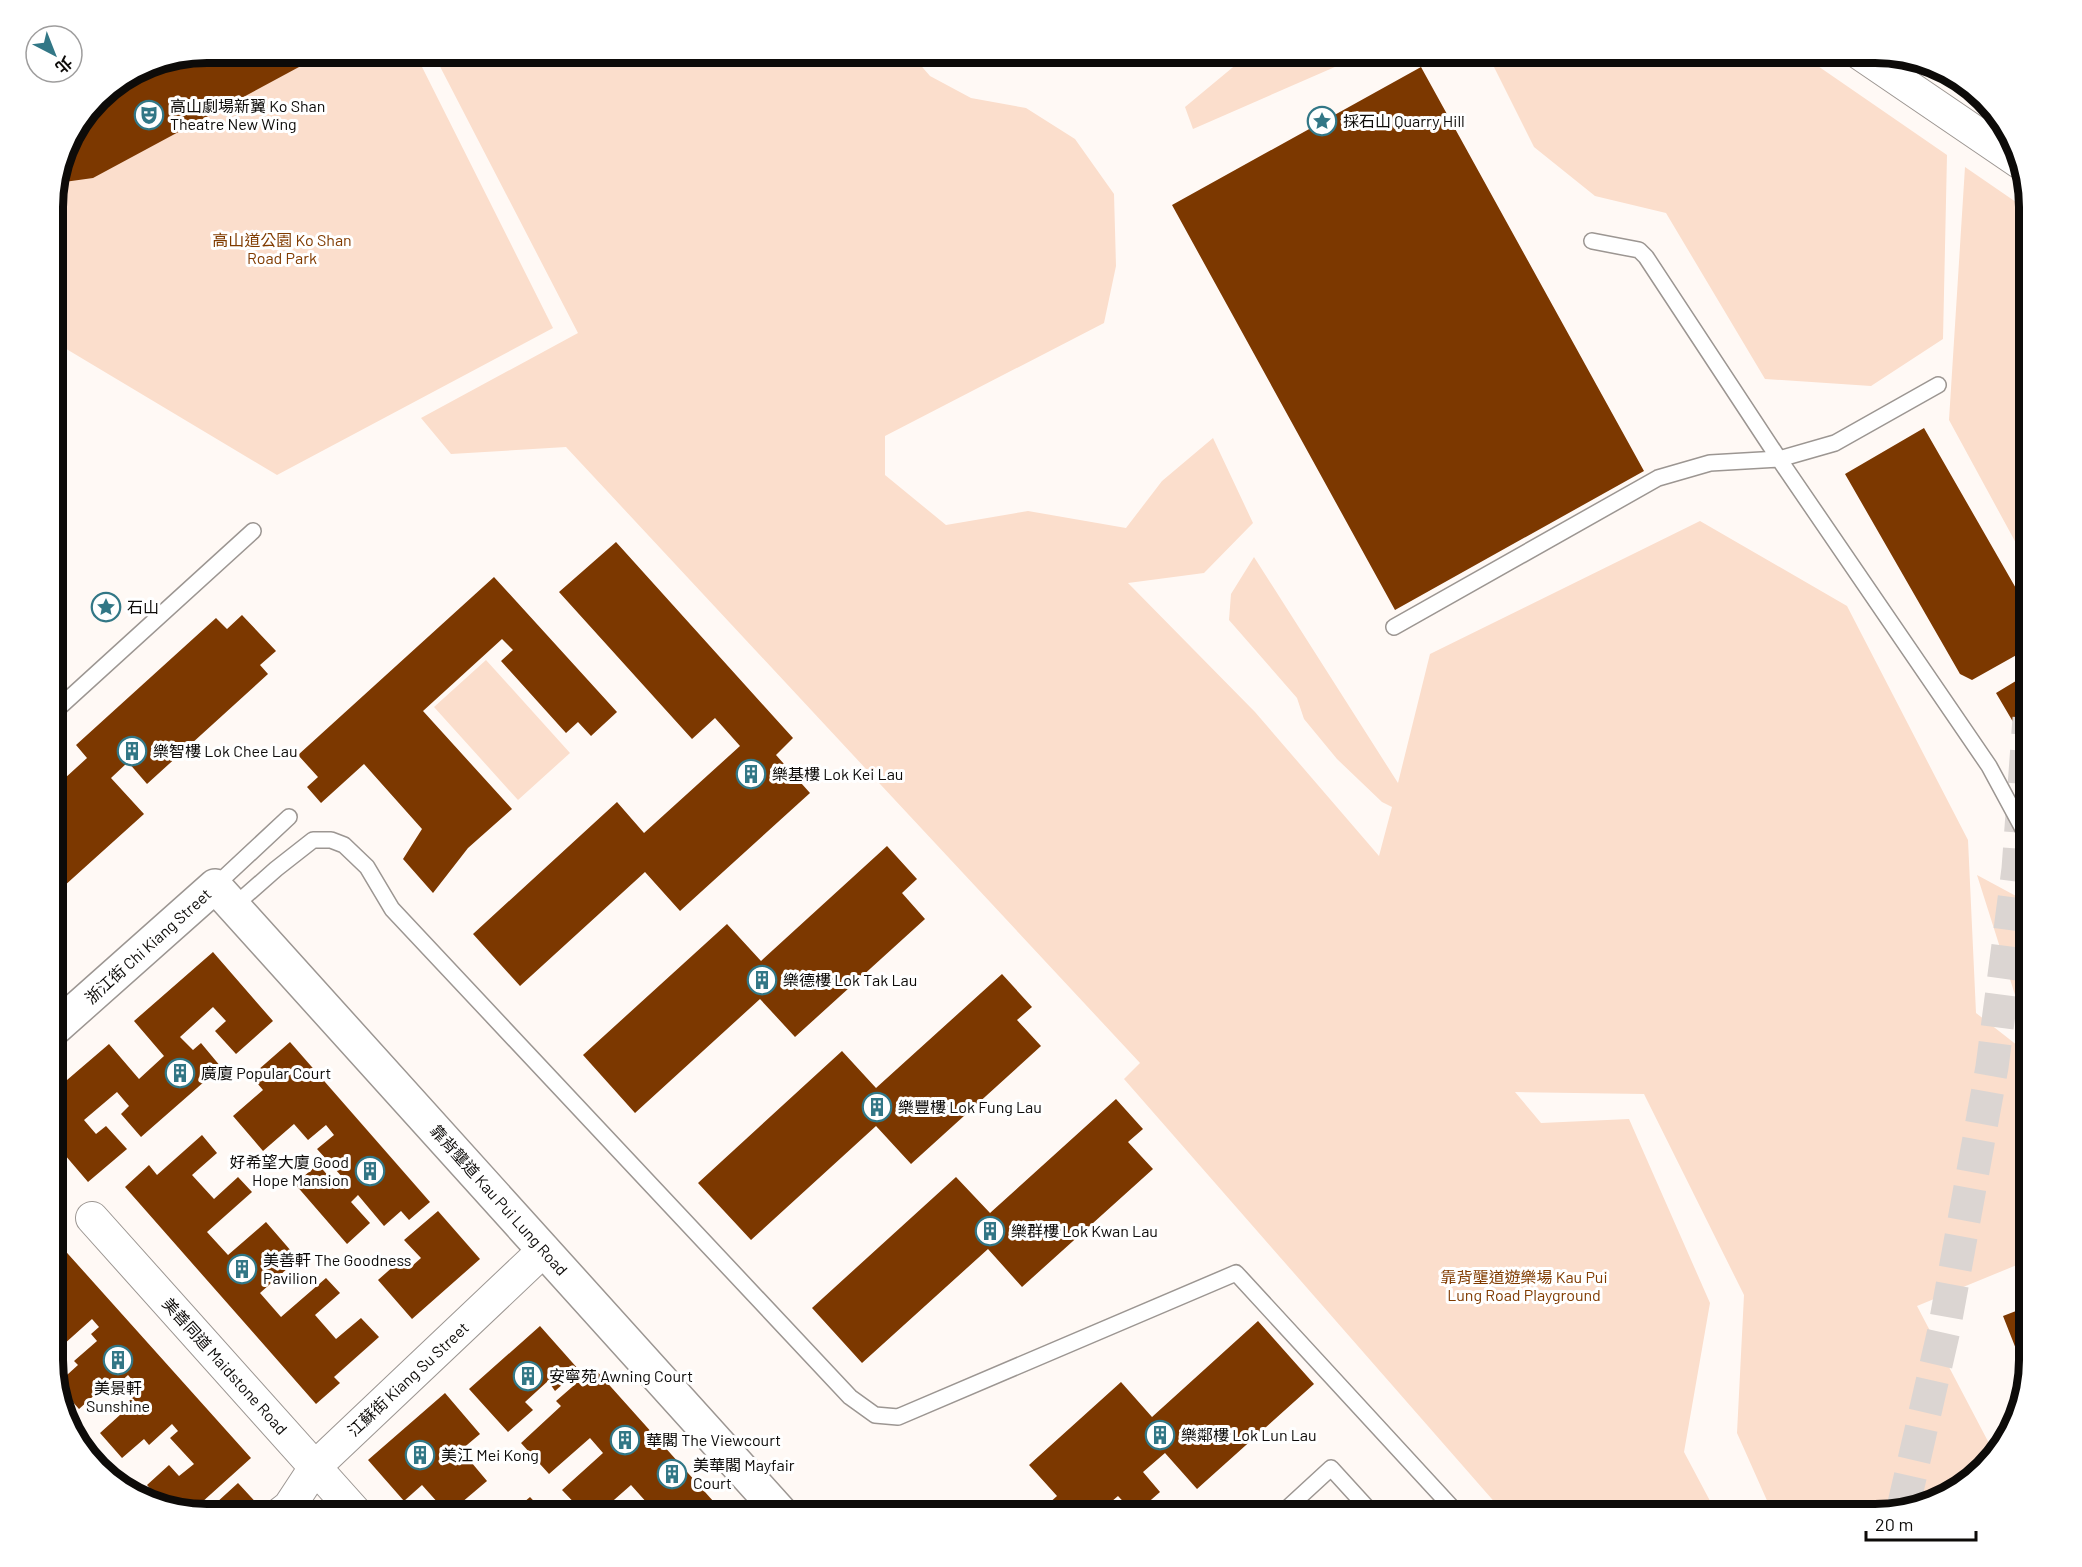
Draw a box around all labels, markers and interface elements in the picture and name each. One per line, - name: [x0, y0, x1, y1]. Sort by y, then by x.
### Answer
- north arrow: [24, 24, 84, 84]
- text: 北: [52, 53, 77, 78]
- place label: 高山劇場新翼 Ko Shan Theatre New Wing: [170, 96, 325, 133]
- theatre icon: 高山劇場新翼 Ko Shan Theatre New Wing: [133, 99, 165, 131]
- place icon: 採石山 Quarry Hill: [1306, 105, 1338, 137]
- place label: 採石山 Quarry Hill: [1343, 111, 1465, 130]
- park label: 高山道公園 Ko Shan Road Park: [212, 230, 352, 267]
- place icon: 石山: [90, 591, 122, 623]
- place label: 石山: [127, 597, 159, 616]
- building icon: 樂智樓 Lok Chee Lau: [116, 735, 148, 767]
- place label: 樂智樓 Lok Chee Lau: [153, 741, 298, 760]
- building icon: 樂基樓 Lok Kei Lau: [735, 758, 767, 790]
- place label: 樂基樓 Lok Kei Lau: [772, 764, 903, 783]
- street label: 浙江街 Chi Kiang Street: [81, 884, 215, 1007]
- building icon: 樂德樓 Lok Tak Lau: [746, 964, 778, 996]
- place label: 樂德樓 Lok Tak Lau: [783, 970, 917, 989]
- building icon: 廣廈 Popular Court: [164, 1057, 196, 1089]
- place label: 廣廈 Popular Court: [201, 1063, 331, 1082]
- building icon: 樂豐樓 Lok Fung Lau: [861, 1091, 893, 1123]
- place label: 樂豐樓 Lok Fung Lau: [898, 1097, 1042, 1116]
- street label: 靠背壟道 Kau Pui Lung Road: [427, 1121, 572, 1279]
- place label: 好希望大廈 Good Hope Mansion: [230, 1152, 349, 1189]
- building icon: 好希望大廈 Good Hope Mansion: [354, 1155, 386, 1187]
- building icon: 樂群樓 Lok Kwan Lau: [974, 1215, 1006, 1247]
- place label: 樂群樓 Lok Kwan Lau: [1011, 1221, 1158, 1240]
- place label: 美善軒 The Goodness Pavilion: [263, 1250, 412, 1287]
- building icon: 美善軒 The Goodness Pavilion: [226, 1253, 258, 1285]
- park label: 靠背壟道遊樂場 Kau Pui Lung Road Playground: [1440, 1267, 1608, 1304]
- street label: 美善同道 Maidstone Road: [159, 1293, 292, 1438]
- street label: 江蘇街 Kiang Su Street: [343, 1318, 472, 1440]
- building icon: 美景軒 Sunshine: [102, 1344, 134, 1376]
- building icon: 安寧苑 Awning Court: [512, 1360, 544, 1392]
- place label: 安寧苑 Awning Court: [549, 1366, 693, 1385]
- place label: 美景軒 Sunshine: [86, 1378, 150, 1415]
- building icon: 樂鄰樓 Lok Lun Lau: [1144, 1419, 1176, 1451]
- building icon: 華閣 The Viewcourt: [609, 1424, 641, 1456]
- place label: 樂鄰樓 Lok Lun Lau: [1181, 1425, 1317, 1444]
- place label: 華閣 The Viewcourt: [646, 1430, 781, 1449]
- building icon: 美江 Mei Kong: [404, 1439, 436, 1471]
- place label: 美江 Mei Kong: [441, 1445, 539, 1464]
- place label: 美華閣 Mayfair Court: [693, 1455, 795, 1492]
- building icon: 美華閣 Mayfair Court: [656, 1458, 688, 1490]
- scale bar: [1866, 1504, 1976, 1542]
- text: 20 m: [1875, 1513, 1913, 1535]

